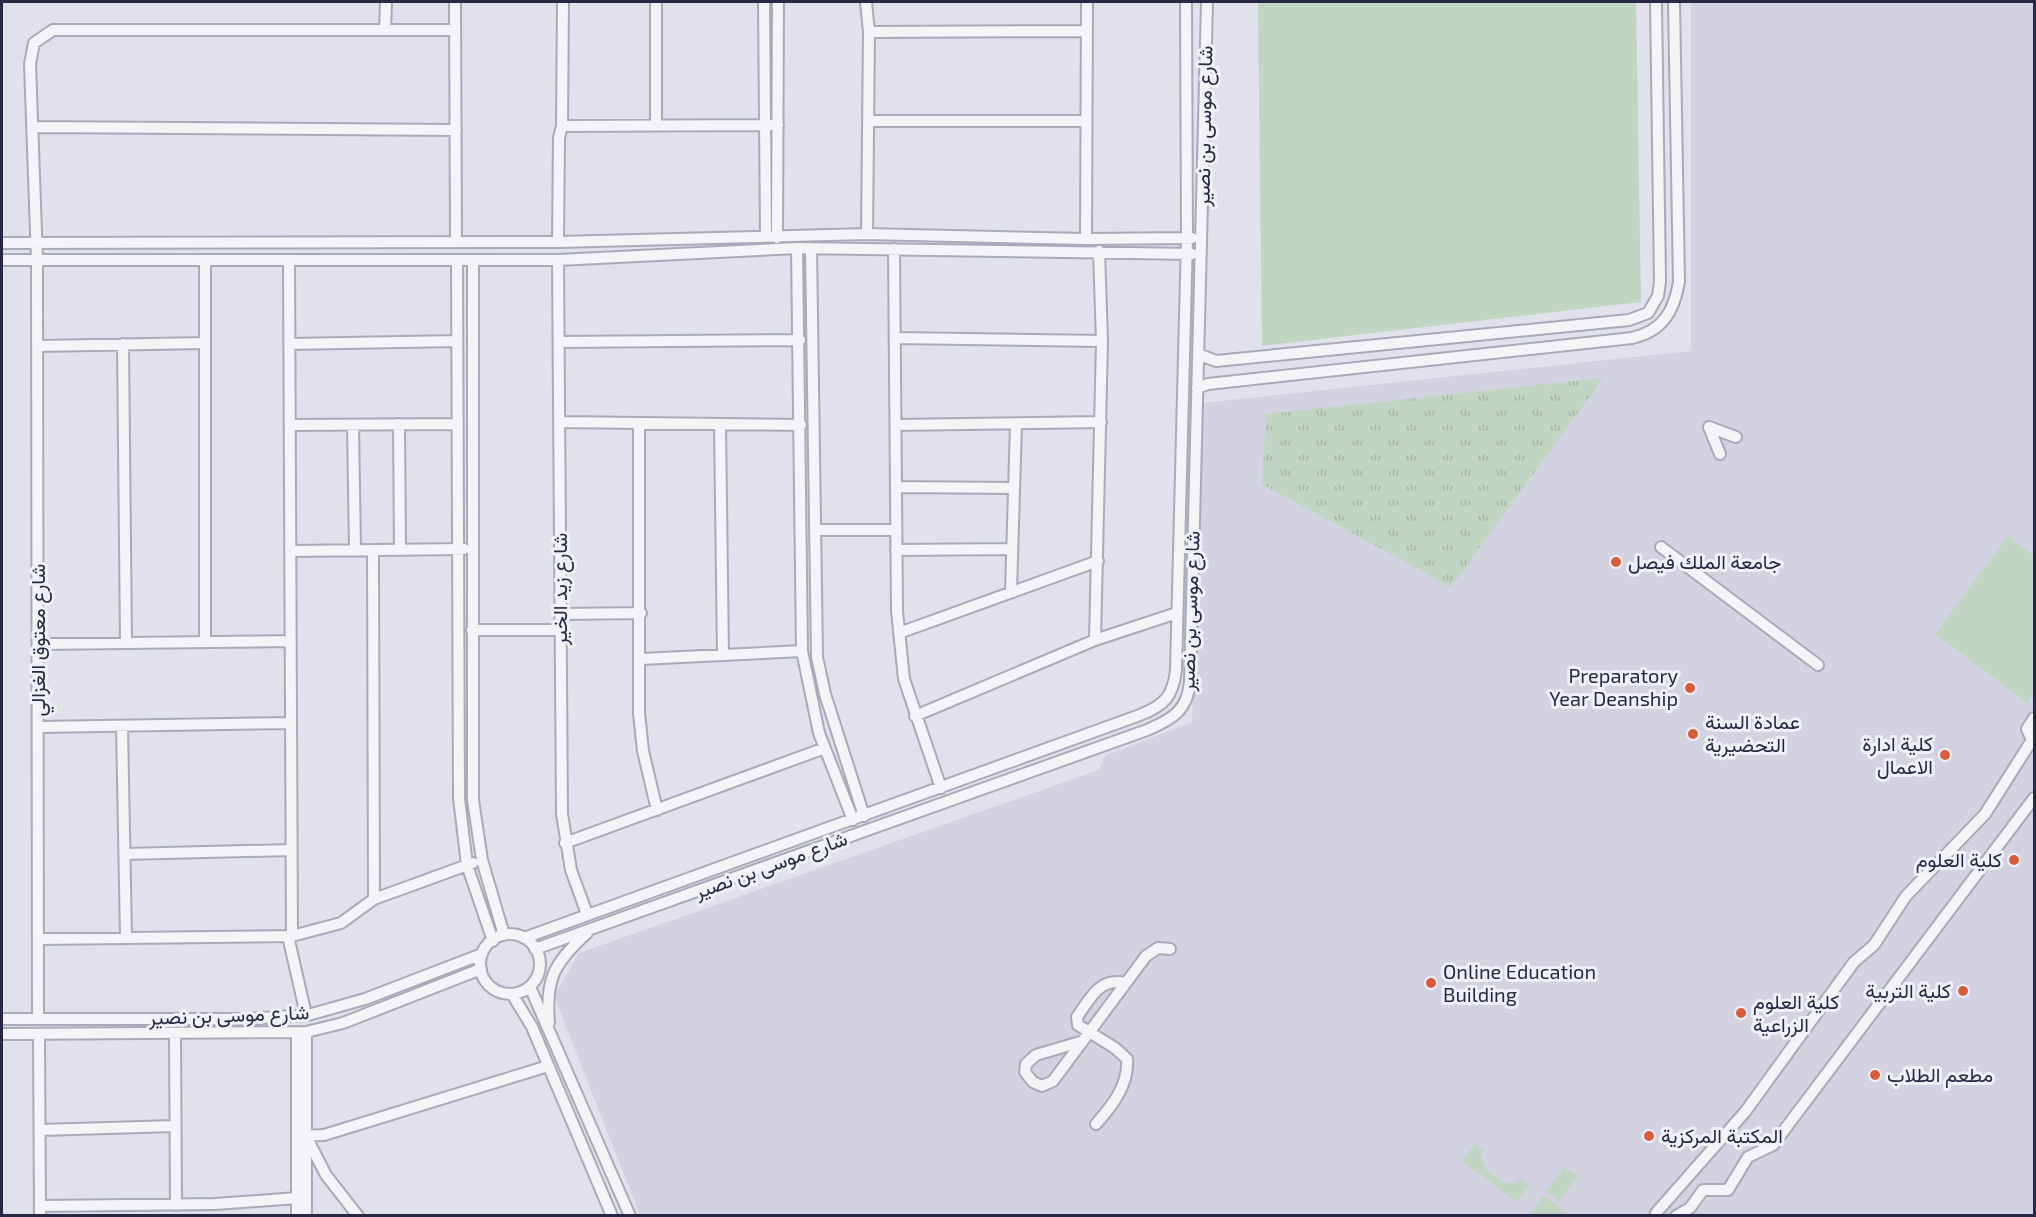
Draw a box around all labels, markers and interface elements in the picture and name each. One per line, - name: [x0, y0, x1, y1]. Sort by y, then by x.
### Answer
- street label: شارع موسى بن نصير: [1190, 45, 1219, 208]
- street label: شارع موسى بن نصير: [1174, 530, 1207, 693]
- street label: شارع زيد الخير: [547, 533, 574, 646]
- place label: جامعة الملك فيصل: [1628, 549, 1781, 574]
- marker: جامعة الملك فيصل: [1609, 555, 1623, 569]
- street label: شارع معتوق الغزالي: [25, 564, 55, 716]
- place label: Preparatory Year Deanship: [1549, 663, 1678, 710]
- marker: Preparatory Year Deanship: [1683, 681, 1697, 695]
- place label: عمادة السنة التحضيرية: [1705, 709, 1800, 758]
- marker: عمادة السنة التحضيرية: [1686, 727, 1700, 741]
- place label: كلية ادارة الاعمال: [1862, 731, 1933, 779]
- marker: كلية ادارة الاعمال: [1938, 748, 1952, 762]
- street label: شارع موسى بن نصير: [690, 825, 851, 906]
- place label: كلية العلوم: [1916, 847, 2002, 873]
- marker: كلية العلوم: [2007, 853, 2021, 867]
- place label: Online Education Building: [1443, 959, 1596, 1006]
- marker: Online Education Building: [1424, 976, 1438, 990]
- place label: كلية التربية: [1865, 978, 1951, 1004]
- marker: كلية التربية: [1956, 984, 1970, 998]
- place label: كلية العلوم الزراعية: [1753, 989, 1839, 1038]
- street label: شارع موسى بن نصير: [147, 999, 310, 1032]
- marker: كلية العلوم الزراعية: [1734, 1006, 1748, 1020]
- place label: مطعم الطلاب: [1887, 1062, 1993, 1088]
- marker: مطعم الطلاب: [1868, 1068, 1882, 1082]
- place label: المكتبة المركزية: [1661, 1123, 1783, 1149]
- marker: المكتبة المركزية: [1642, 1129, 1656, 1143]

